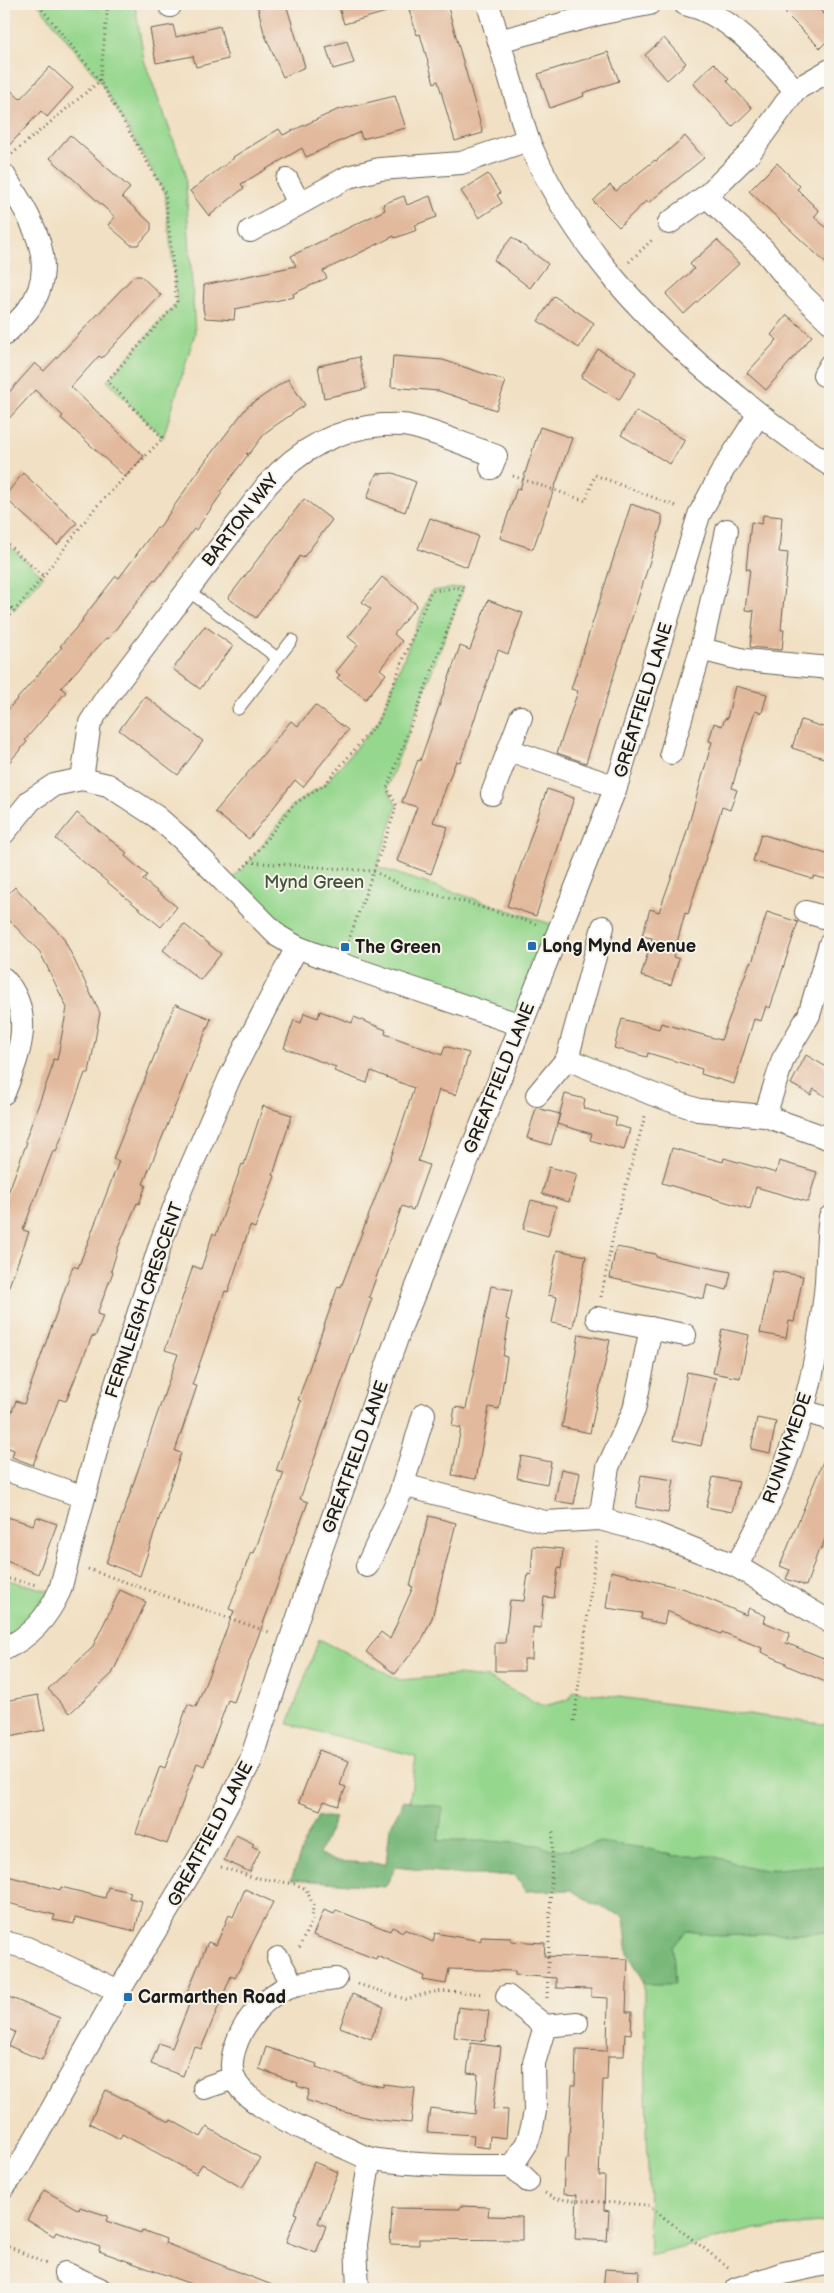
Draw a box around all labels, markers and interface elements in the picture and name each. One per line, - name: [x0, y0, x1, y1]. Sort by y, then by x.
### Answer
- street label: BARTON WAY: [198, 469, 283, 571]
- street label: GREATFIELD LANE: [610, 620, 677, 780]
- park label: Mynd Green: [264, 872, 364, 893]
- place label: Long Mynd Avenue: [542, 936, 696, 957]
- place label: The Green: [355, 937, 441, 958]
- marker: Long Mynd Avenue: [526, 940, 538, 952]
- marker: The Green: [339, 941, 351, 953]
- street label: GREATFIELD LANE: [460, 999, 539, 1157]
- street label: FERNLEIGH CRESCENT: [101, 1199, 188, 1401]
- street label: GREATFIELD LANE: [318, 1378, 393, 1537]
- street label: RUNNYMEDE: [759, 1390, 816, 1506]
- street label: GREATFIELD LANE: [163, 1758, 258, 1910]
- place label: Carmarthen Road: [138, 1987, 286, 2008]
- marker: Carmarthen Road: [122, 1991, 134, 2003]

